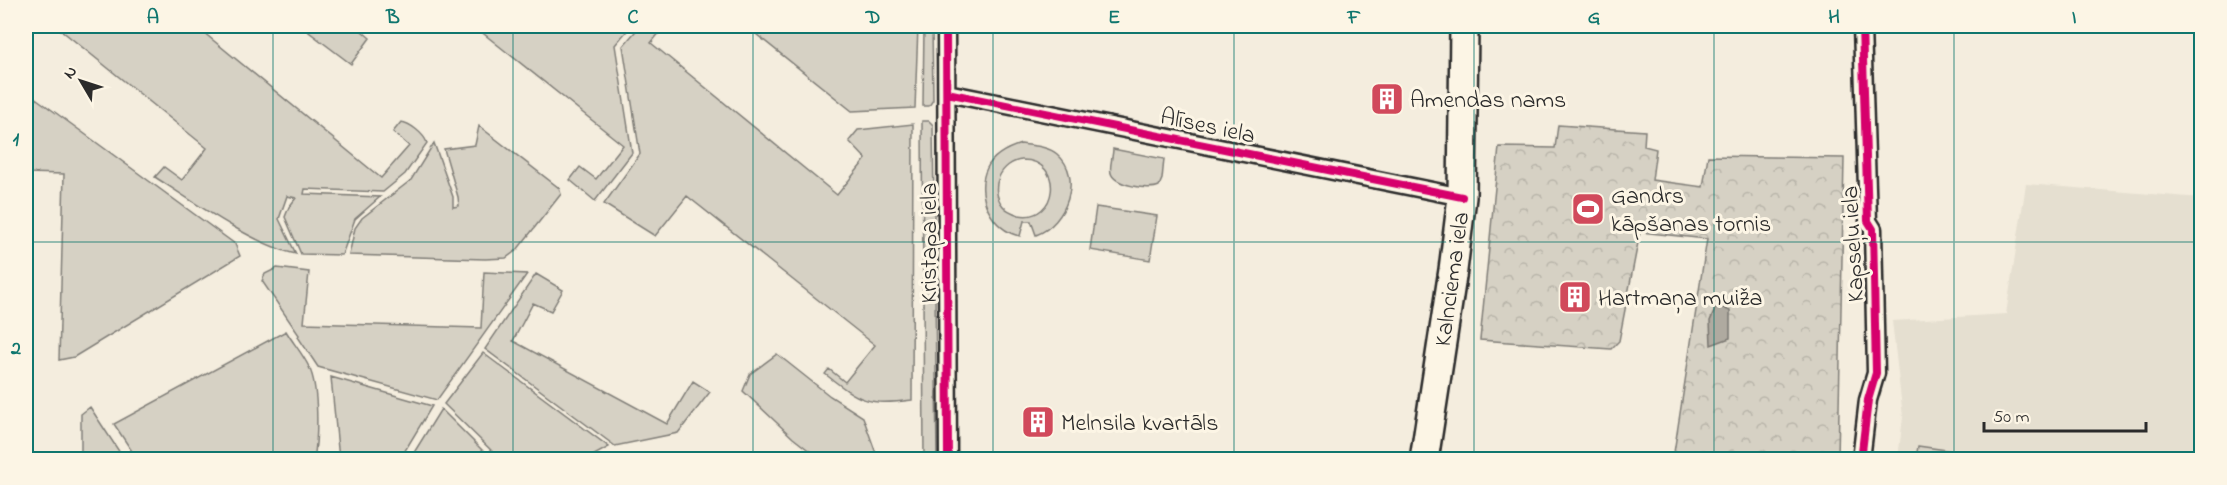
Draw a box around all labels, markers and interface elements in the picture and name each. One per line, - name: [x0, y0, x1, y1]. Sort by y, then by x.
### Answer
- text: A: [147, 4, 159, 33]
- text: B: [385, 4, 400, 33]
- text: C: [628, 4, 639, 33]
- text: D: [865, 4, 880, 33]
- text: E: [1108, 4, 1120, 33]
- text: F: [1347, 4, 1361, 33]
- text: G: [1588, 4, 1601, 33]
- text: H: [1828, 4, 1840, 33]
- text: I: [2072, 4, 2077, 33]
- north arrow: [51, 51, 111, 111]
- text: N: [58, 61, 84, 85]
- building icon: Amendas nams: [1369, 81, 1405, 117]
- place label: Amendas nams: [1410, 84, 1566, 119]
- street label: Alīses iela: [1157, 100, 1258, 155]
- text: 1: [13, 126, 20, 155]
- place label: Gandrs kāpšanas tornis: [1611, 180, 1771, 243]
- street label: Kristapa iela: [913, 183, 948, 303]
- street label: Kapseļu iela: [1834, 185, 1875, 303]
- sports icon: Gandrs kāpšanas tornis: [1570, 191, 1606, 227]
- street label: Kalnciema iela: [1427, 210, 1480, 349]
- building icon: Hartmaņa muiža: [1557, 279, 1593, 315]
- place label: Hartmaņa muiža: [1598, 282, 1762, 317]
- text: 2: [10, 335, 21, 364]
- scale bar: [1984, 395, 2146, 433]
- building icon: Melnsila kvartāls: [1020, 404, 1056, 440]
- text: 50 m: [1993, 405, 2030, 431]
- place label: Melnsila kvartāls: [1061, 407, 1218, 442]

